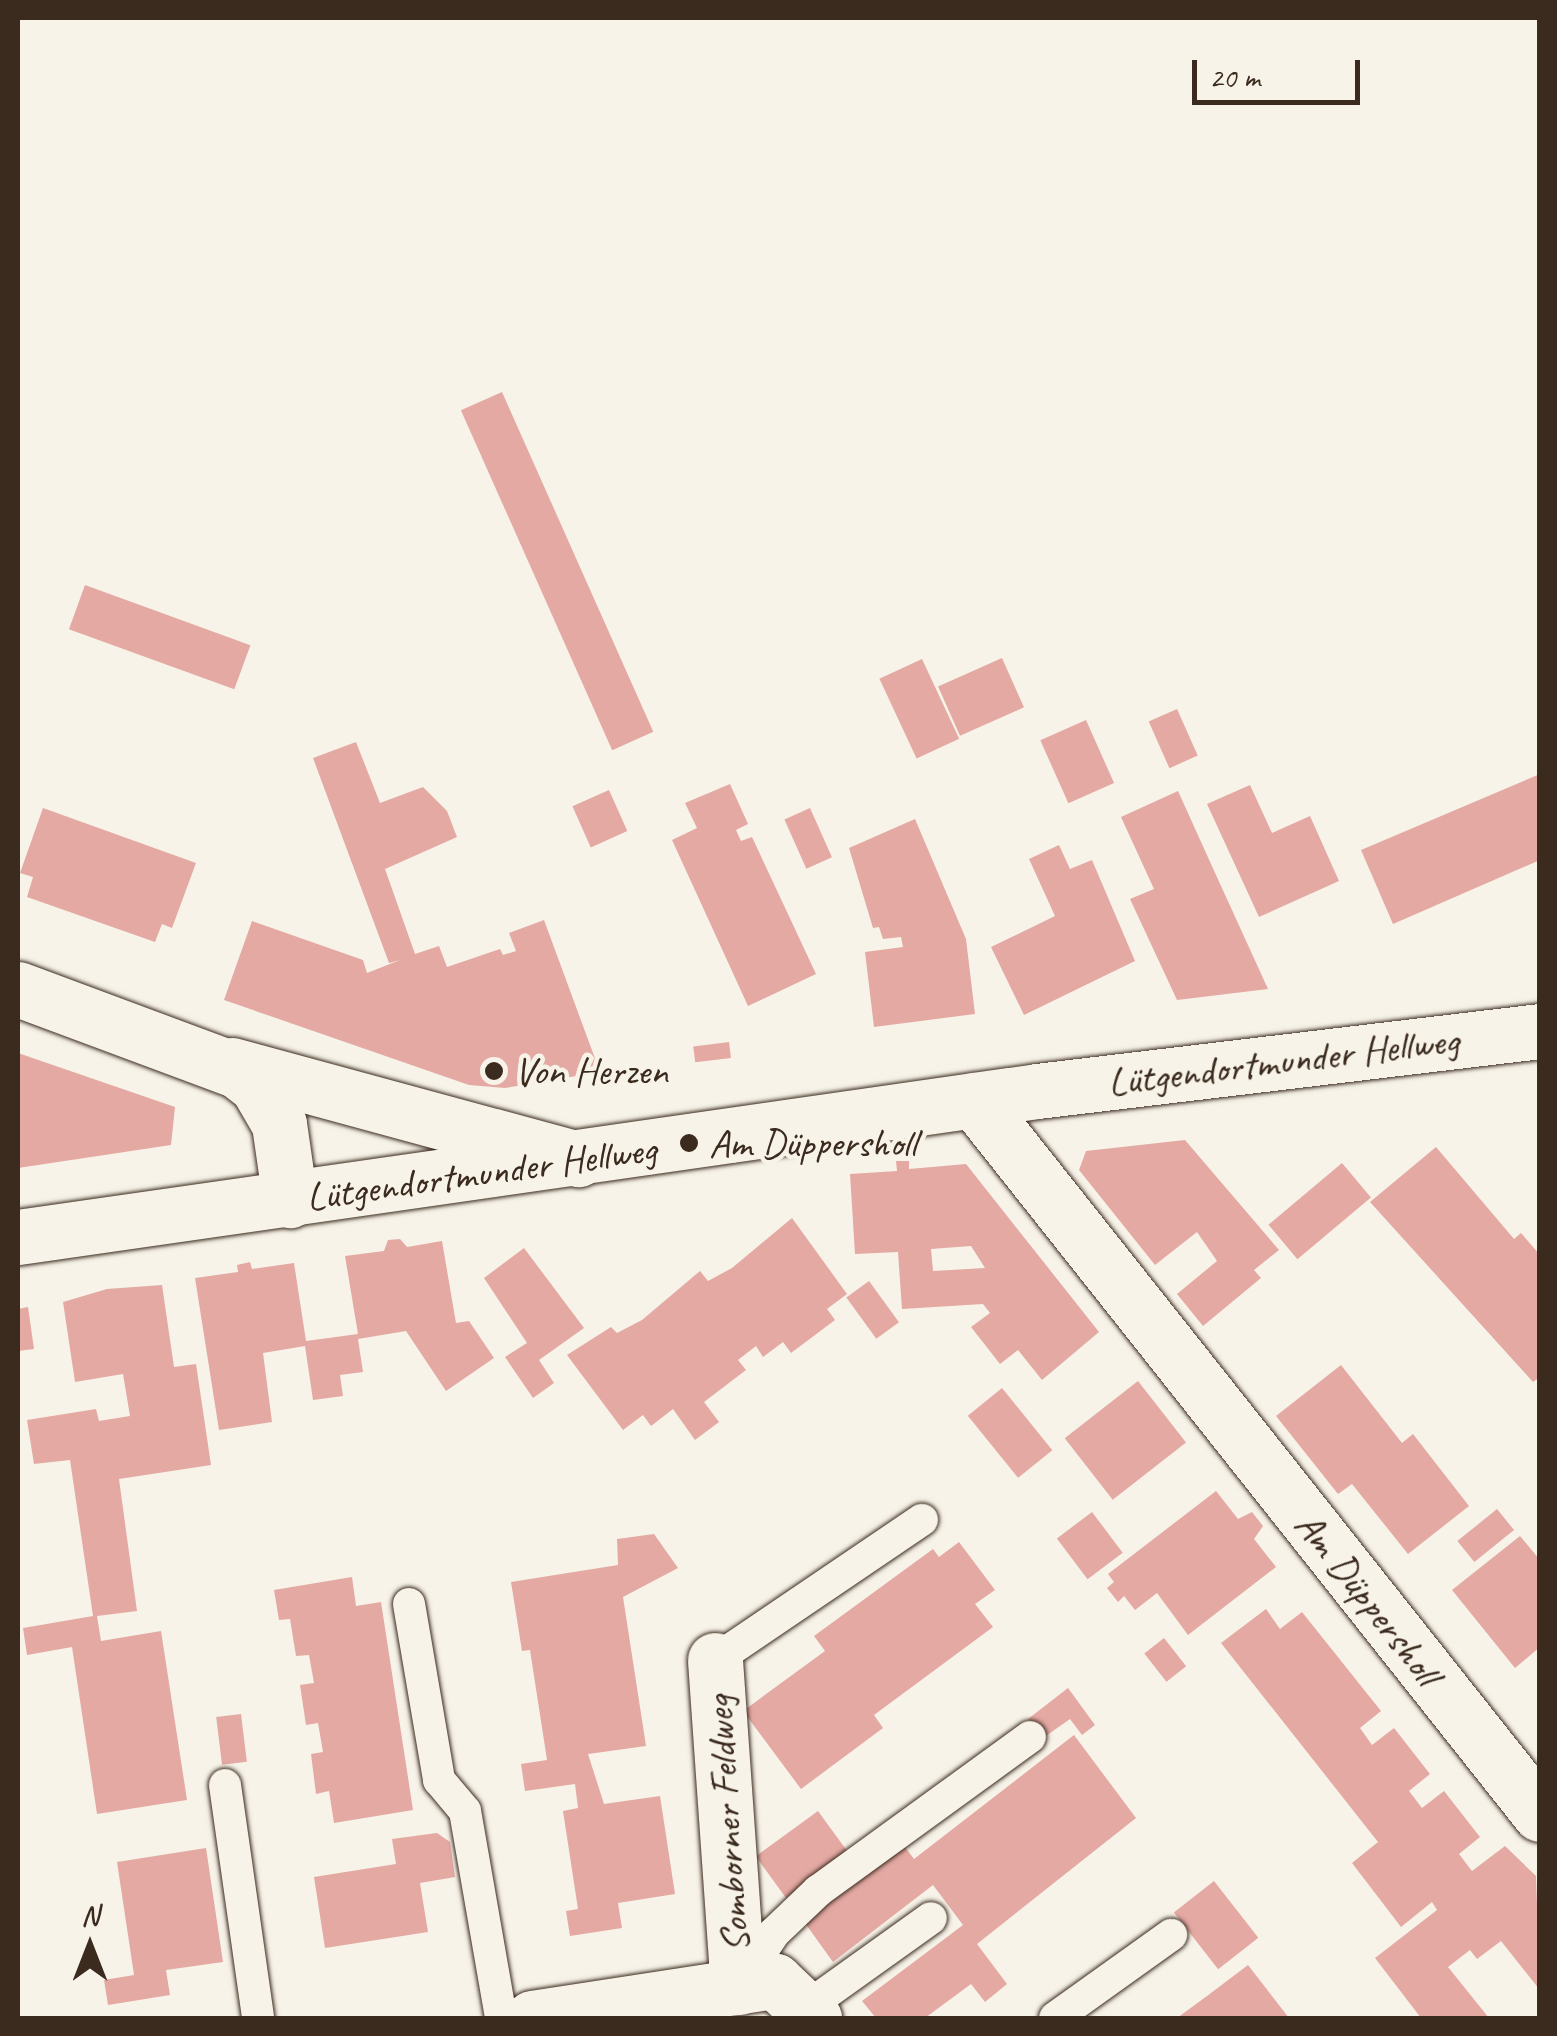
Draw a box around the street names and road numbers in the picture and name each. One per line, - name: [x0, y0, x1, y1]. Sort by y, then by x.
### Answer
- street label: Lütgendortmunder Hellweg: [1105, 1016, 1461, 1106]
- street label: Lütgendortmunder Hellweg: [303, 1125, 659, 1221]
- street label: Am Düppersholl: [1285, 1502, 1451, 1694]
- street label: Somborner Feldweg: [694, 1694, 760, 1954]

